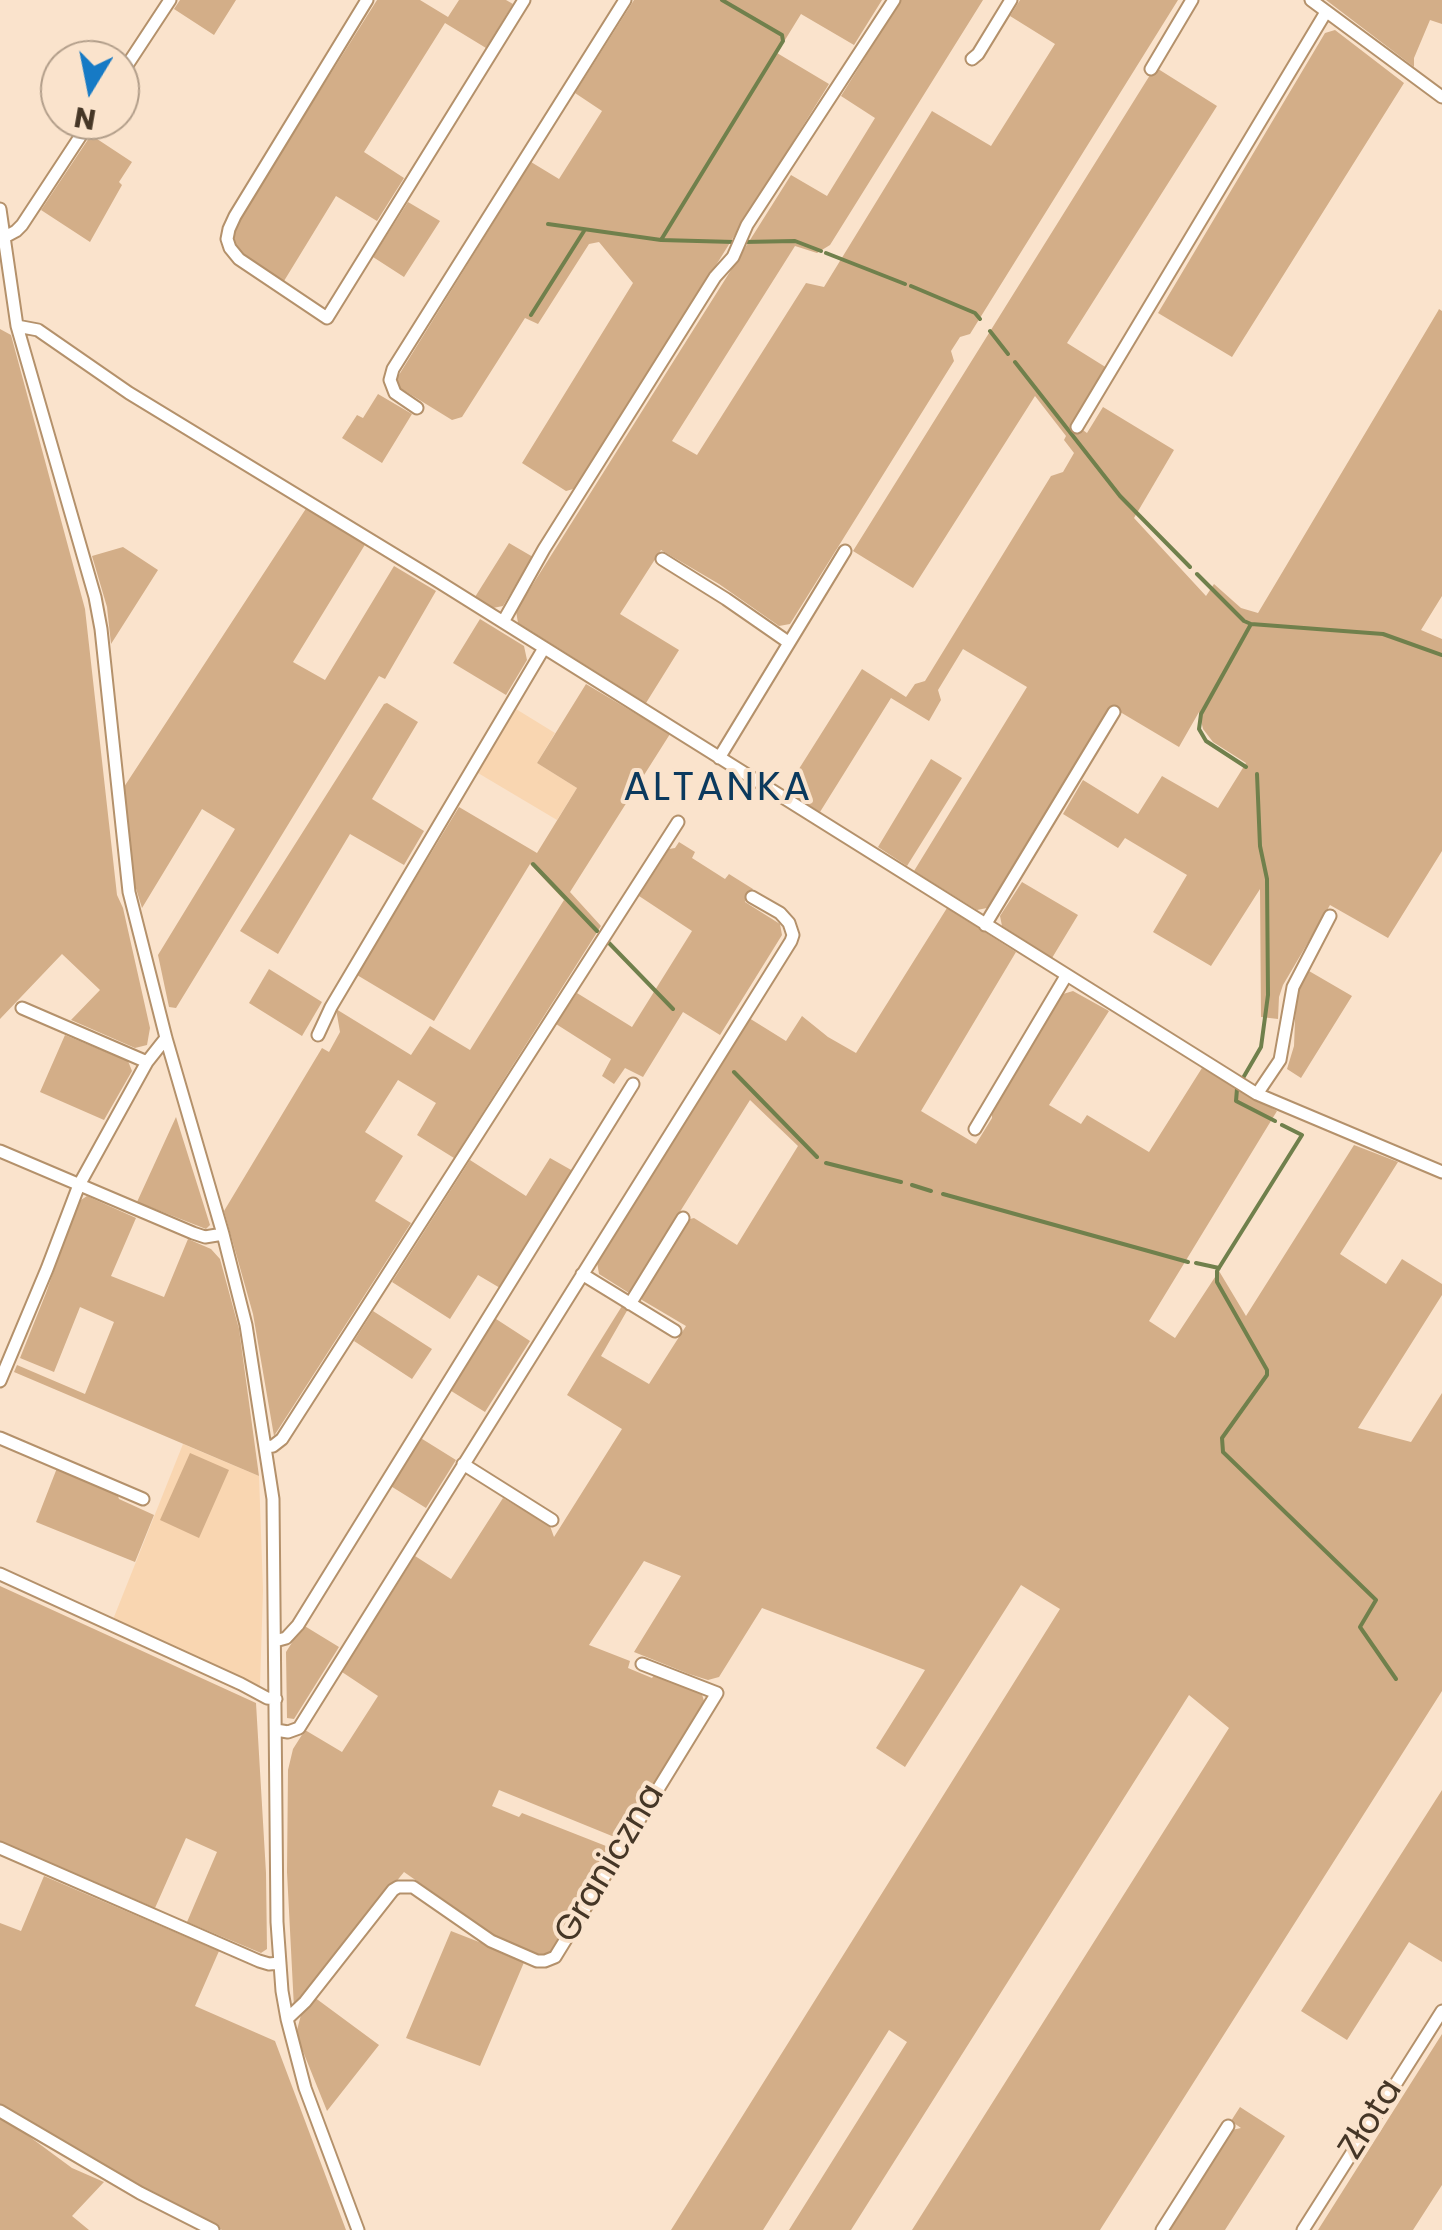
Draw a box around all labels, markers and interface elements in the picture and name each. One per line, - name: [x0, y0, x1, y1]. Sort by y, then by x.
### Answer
- north arrow: [40, 40, 140, 140]
- text: N: [71, 97, 99, 139]
- district label: ALTANKA: [623, 766, 813, 814]
- street label: Graniczna: [547, 1777, 675, 1951]
- street label: Złota: [1331, 2072, 1413, 2168]

